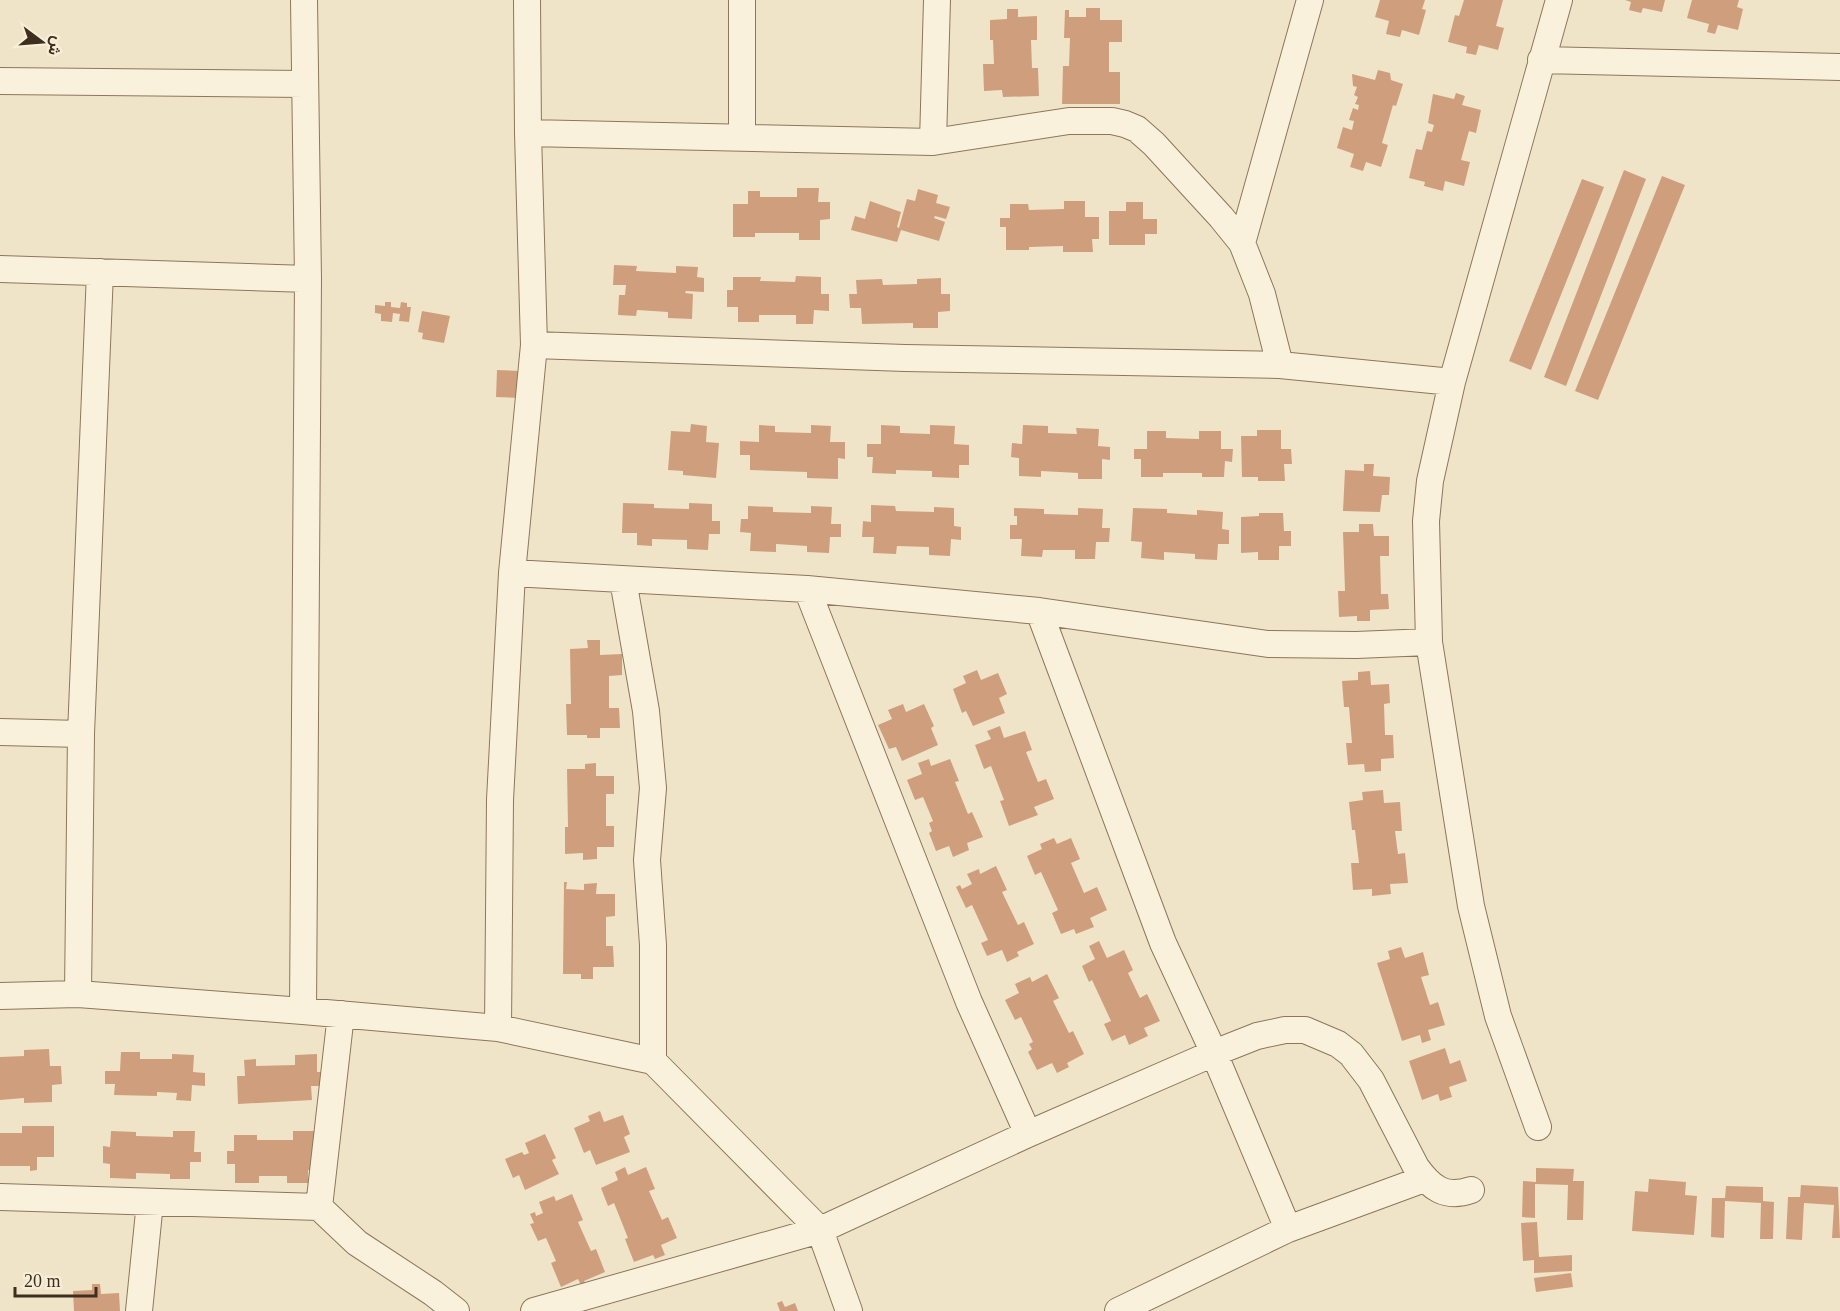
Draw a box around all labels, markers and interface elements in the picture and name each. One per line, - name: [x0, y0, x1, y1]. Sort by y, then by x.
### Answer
- north arrow: [12, 12, 72, 72]
- text: ش: [44, 34, 67, 58]
- scale bar: [15, 1260, 96, 1298]
- text: 20 m: [24, 1271, 61, 1291]

